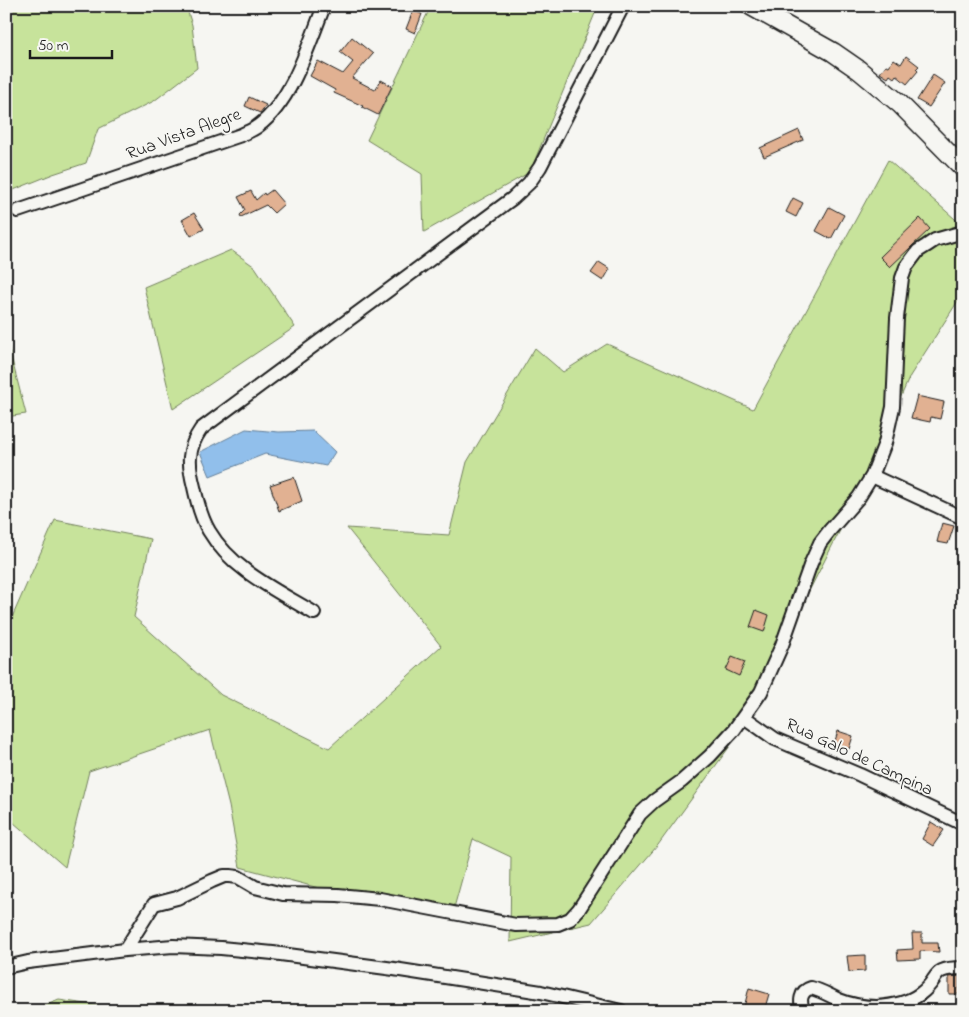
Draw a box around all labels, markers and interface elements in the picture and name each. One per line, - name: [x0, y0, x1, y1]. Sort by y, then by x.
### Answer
- scale bar: [30, 28, 112, 60]
- text: 50 m: [38, 35, 69, 57]
- street label: Rua Vista Alegre: [123, 102, 246, 169]
- street label: Rua Galo de Campina: [781, 712, 937, 804]

